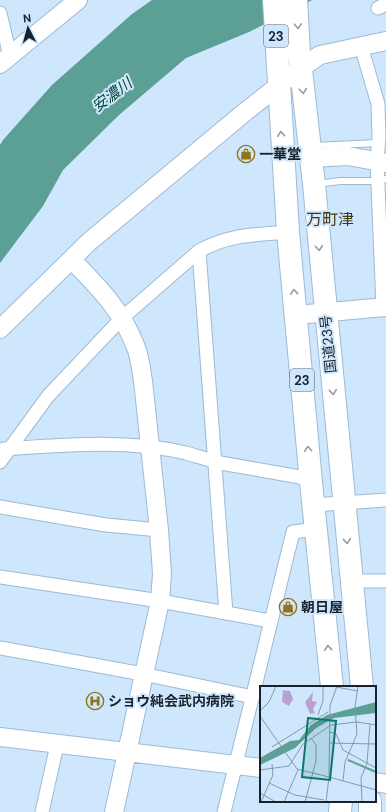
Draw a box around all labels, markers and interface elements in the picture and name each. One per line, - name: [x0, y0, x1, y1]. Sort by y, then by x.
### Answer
- north arrow: [8, 8, 48, 48]
- text: N: [22, 11, 32, 25]
- one-way arrow: [293, 23, 302, 29]
- road number: 23: [264, 25, 288, 47]
- water label: 安濃川: [88, 72, 138, 117]
- one-way arrow: [299, 88, 308, 94]
- one-way arrow: [277, 131, 286, 137]
- shop icon: 一華堂: [236, 144, 256, 164]
- place label: 一華堂: [259, 145, 301, 163]
- district label: 万町津: [306, 209, 354, 230]
- one-way arrow: [315, 245, 324, 251]
- one-way arrow: [289, 289, 298, 295]
- street label: 国道23号: [316, 314, 340, 374]
- road number: 23: [290, 369, 314, 391]
- one-way arrow: [328, 389, 337, 395]
- one-way arrow: [304, 446, 313, 452]
- one-way arrow: [343, 538, 352, 544]
- shop icon: 朝日屋: [278, 597, 298, 617]
- place label: 朝日屋: [301, 598, 343, 616]
- one-way arrow: [324, 645, 333, 651]
- inset map: [260, 686, 376, 802]
- hospital icon: ショウ純会武内病院: [85, 691, 105, 711]
- place label: ショウ純会武内病院: [108, 692, 234, 710]

